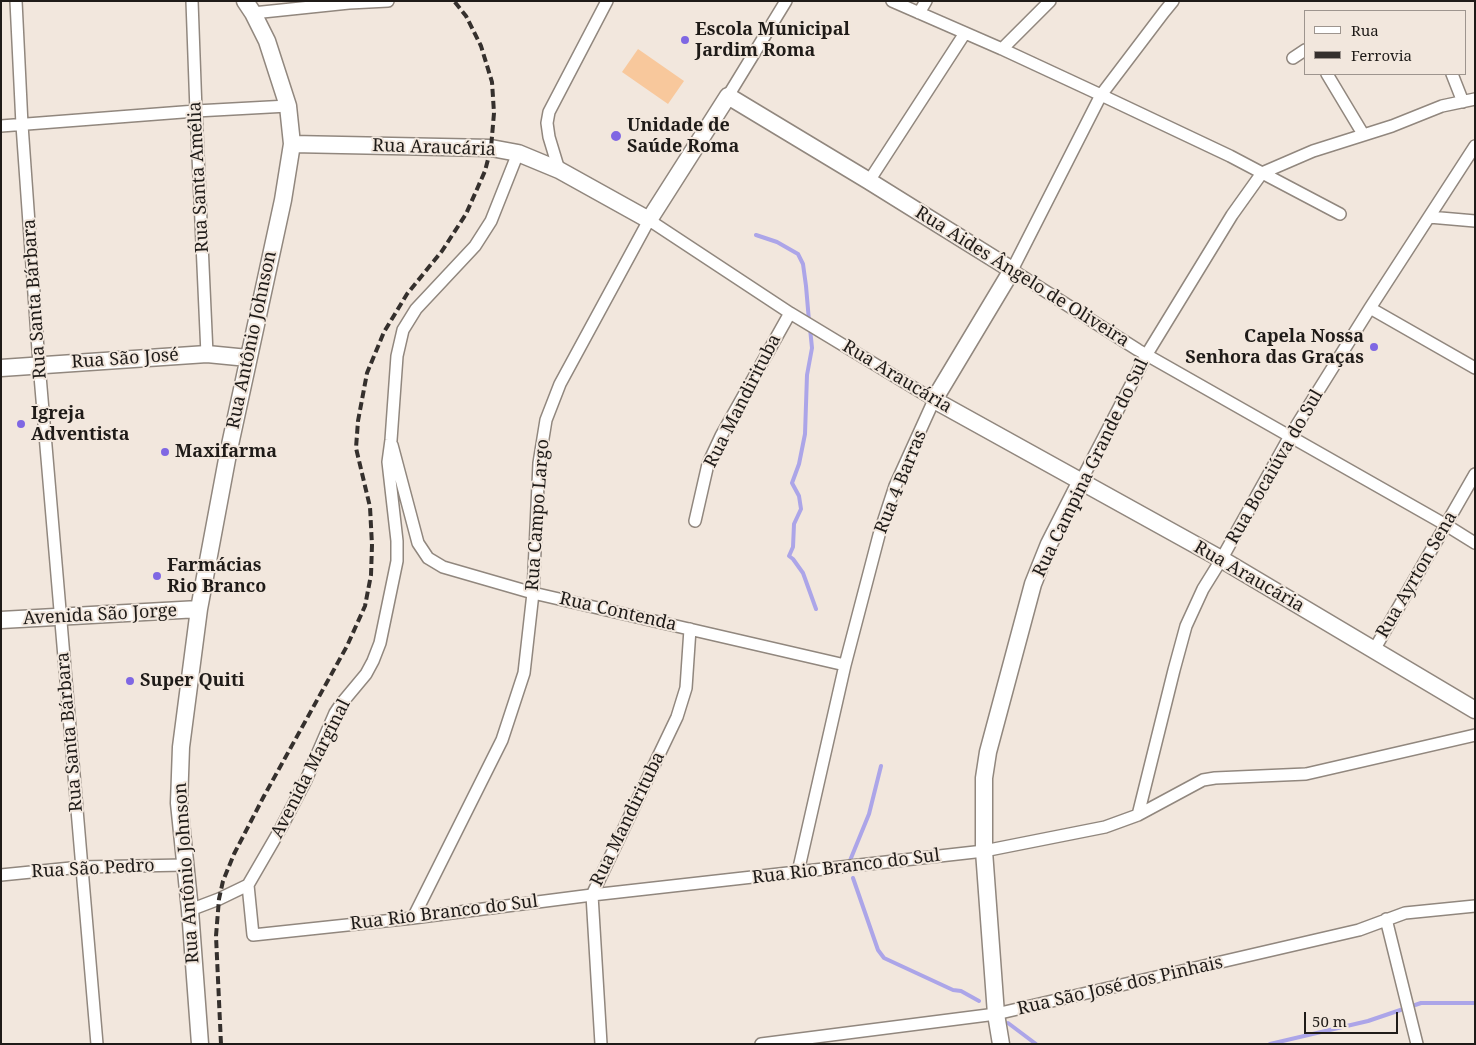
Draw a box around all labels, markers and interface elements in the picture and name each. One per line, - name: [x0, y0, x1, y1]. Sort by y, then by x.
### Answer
- legend: [1304, 10, 1466, 75]
- place label: Escola Municipal Jardim Roma: [695, 19, 850, 62]
- text: Rua: [1351, 20, 1379, 40]
- marker: Escola Municipal Jardim Roma: [679, 34, 691, 46]
- text: Ferrovia: [1351, 45, 1412, 65]
- street label: Rua Santa Amélia: [184, 101, 214, 253]
- place label: Unidade de Saúde Roma: [627, 115, 739, 158]
- marker: Unidade de Saúde Roma: [609, 129, 623, 143]
- street label: Rua Araucária: [372, 135, 496, 161]
- street label: Rua Aides Ângelo de Oliveira: [911, 202, 1133, 352]
- street label: Rua Santa Bárbara: [19, 218, 51, 380]
- street label: Rua Antônio Johnson: [223, 249, 281, 431]
- place label: Capela Nossa Senhora das Graças: [1185, 326, 1364, 368]
- street label: Rua Mandirituba: [700, 331, 786, 471]
- street label: Rua Araucária: [838, 336, 956, 418]
- marker: Capela Nossa Senhora das Graças: [1368, 341, 1380, 353]
- street label: Rua São José: [71, 344, 179, 374]
- street label: Rua Campina Grande do Sul: [1029, 355, 1153, 581]
- street label: Rua Bocaiúva do Sul: [1222, 386, 1328, 548]
- place label: Igreja Adventista: [31, 403, 129, 446]
- marker: Igreja Adventista: [15, 418, 27, 430]
- street label: Rua 4 Barras: [870, 427, 932, 537]
- street label: Rua Campo Largo: [522, 438, 554, 592]
- place label: Maxifarma: [175, 441, 277, 463]
- marker: Maxifarma: [159, 446, 171, 458]
- street label: Rua Ayrton Sena: [1372, 508, 1462, 642]
- street label: Rua Araucária: [1190, 537, 1308, 617]
- place label: Farmácias Rio Branco: [167, 555, 266, 598]
- marker: Farmácias Rio Branco: [151, 570, 163, 582]
- street label: Rua Contenda: [557, 588, 679, 636]
- street label: Avenida São Jorge: [22, 600, 178, 630]
- street label: Rua Santa Bárbara: [52, 651, 88, 813]
- place label: Super Quiti: [140, 670, 245, 692]
- marker: Super Quiti: [124, 675, 136, 687]
- street label: Avenida Marginal: [267, 696, 355, 842]
- street label: Rua Mandirituba: [586, 748, 670, 890]
- street label: Rua Antônio Johnson: [170, 782, 204, 964]
- street label: Rua Rio Branco do Sul: [751, 845, 941, 889]
- street label: Rua São Pedro: [31, 855, 155, 883]
- street label: Rua Rio Branco do Sul: [349, 891, 539, 935]
- street label: Rua São José dos Pinhais: [1015, 952, 1225, 1020]
- scale bar: [1306, 1002, 1400, 1034]
- text: 50 m: [1312, 1011, 1347, 1031]

